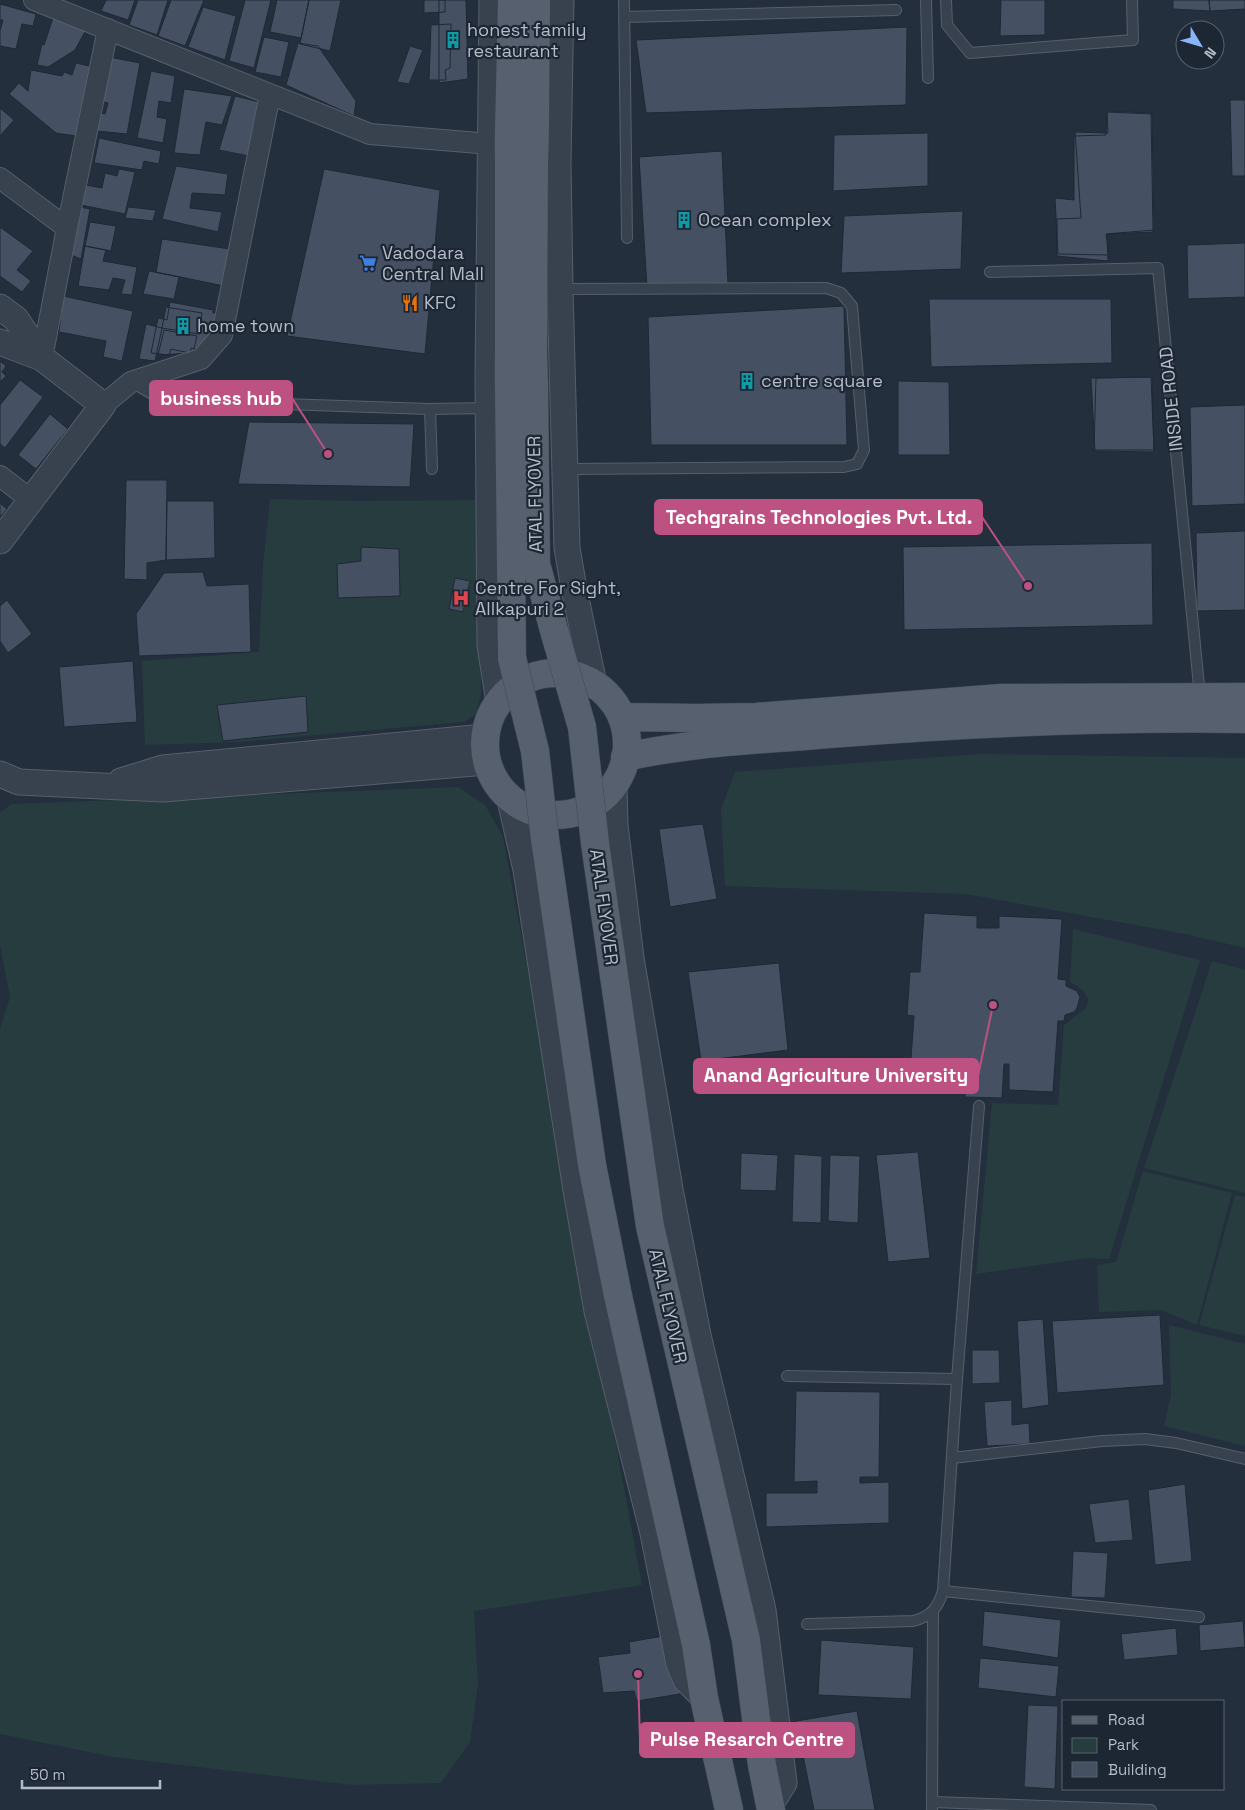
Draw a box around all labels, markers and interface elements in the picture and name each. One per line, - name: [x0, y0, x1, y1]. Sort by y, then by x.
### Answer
- place label: honest family restaurant: [467, 18, 587, 62]
- north arrow: [1175, 20, 1225, 70]
- building icon: honest family restaurant: [443, 30, 463, 50]
- text: N: [1200, 44, 1220, 62]
- place label: Ocean complex: [698, 208, 832, 231]
- building icon: Ocean complex: [674, 210, 694, 230]
- place label: Vadodara Central Mall: [382, 241, 484, 285]
- supermarket icon: Vadodara Central Mall: [358, 253, 378, 273]
- place label: KFC: [424, 291, 456, 314]
- restaurant icon: KFC: [400, 293, 420, 313]
- place label: home town: [197, 314, 294, 337]
- building icon: home town: [173, 316, 193, 336]
- street label: INSIDE ROAD: [1154, 346, 1187, 452]
- place label: centre square: [761, 369, 883, 392]
- building icon: centre square: [737, 371, 757, 391]
- callout: business hub: [150, 381, 292, 415]
- text: business hub: [160, 386, 282, 411]
- street label: ATAL FLYOVER: [522, 435, 547, 553]
- callout: Techgrains Technologies Pvt. Ltd.: [655, 500, 982, 534]
- text: Techgrains Technologies Pvt. Ltd.: [666, 505, 972, 530]
- place label: Centre For Sight, Allkapuri 2: [475, 576, 621, 620]
- hospital icon: Centre For Sight, Allkapuri 2: [451, 588, 471, 608]
- street label: ATAL FLYOVER: [585, 848, 624, 966]
- callout: Anand Agriculture University: [694, 1059, 978, 1093]
- text: Anand Agriculture University: [704, 1063, 968, 1088]
- street label: ATAL FLYOVER: [644, 1246, 693, 1365]
- legend: [1062, 1700, 1225, 1790]
- text: Road: [1108, 1710, 1145, 1729]
- callout: Pulse Resarch Centre: [640, 1723, 854, 1757]
- text: Pulse Resarch Centre: [650, 1727, 844, 1752]
- text: Park: [1108, 1735, 1139, 1754]
- scale bar: [22, 1758, 160, 1790]
- text: Building: [1108, 1760, 1167, 1779]
- text: 50 m: [30, 1765, 65, 1784]

